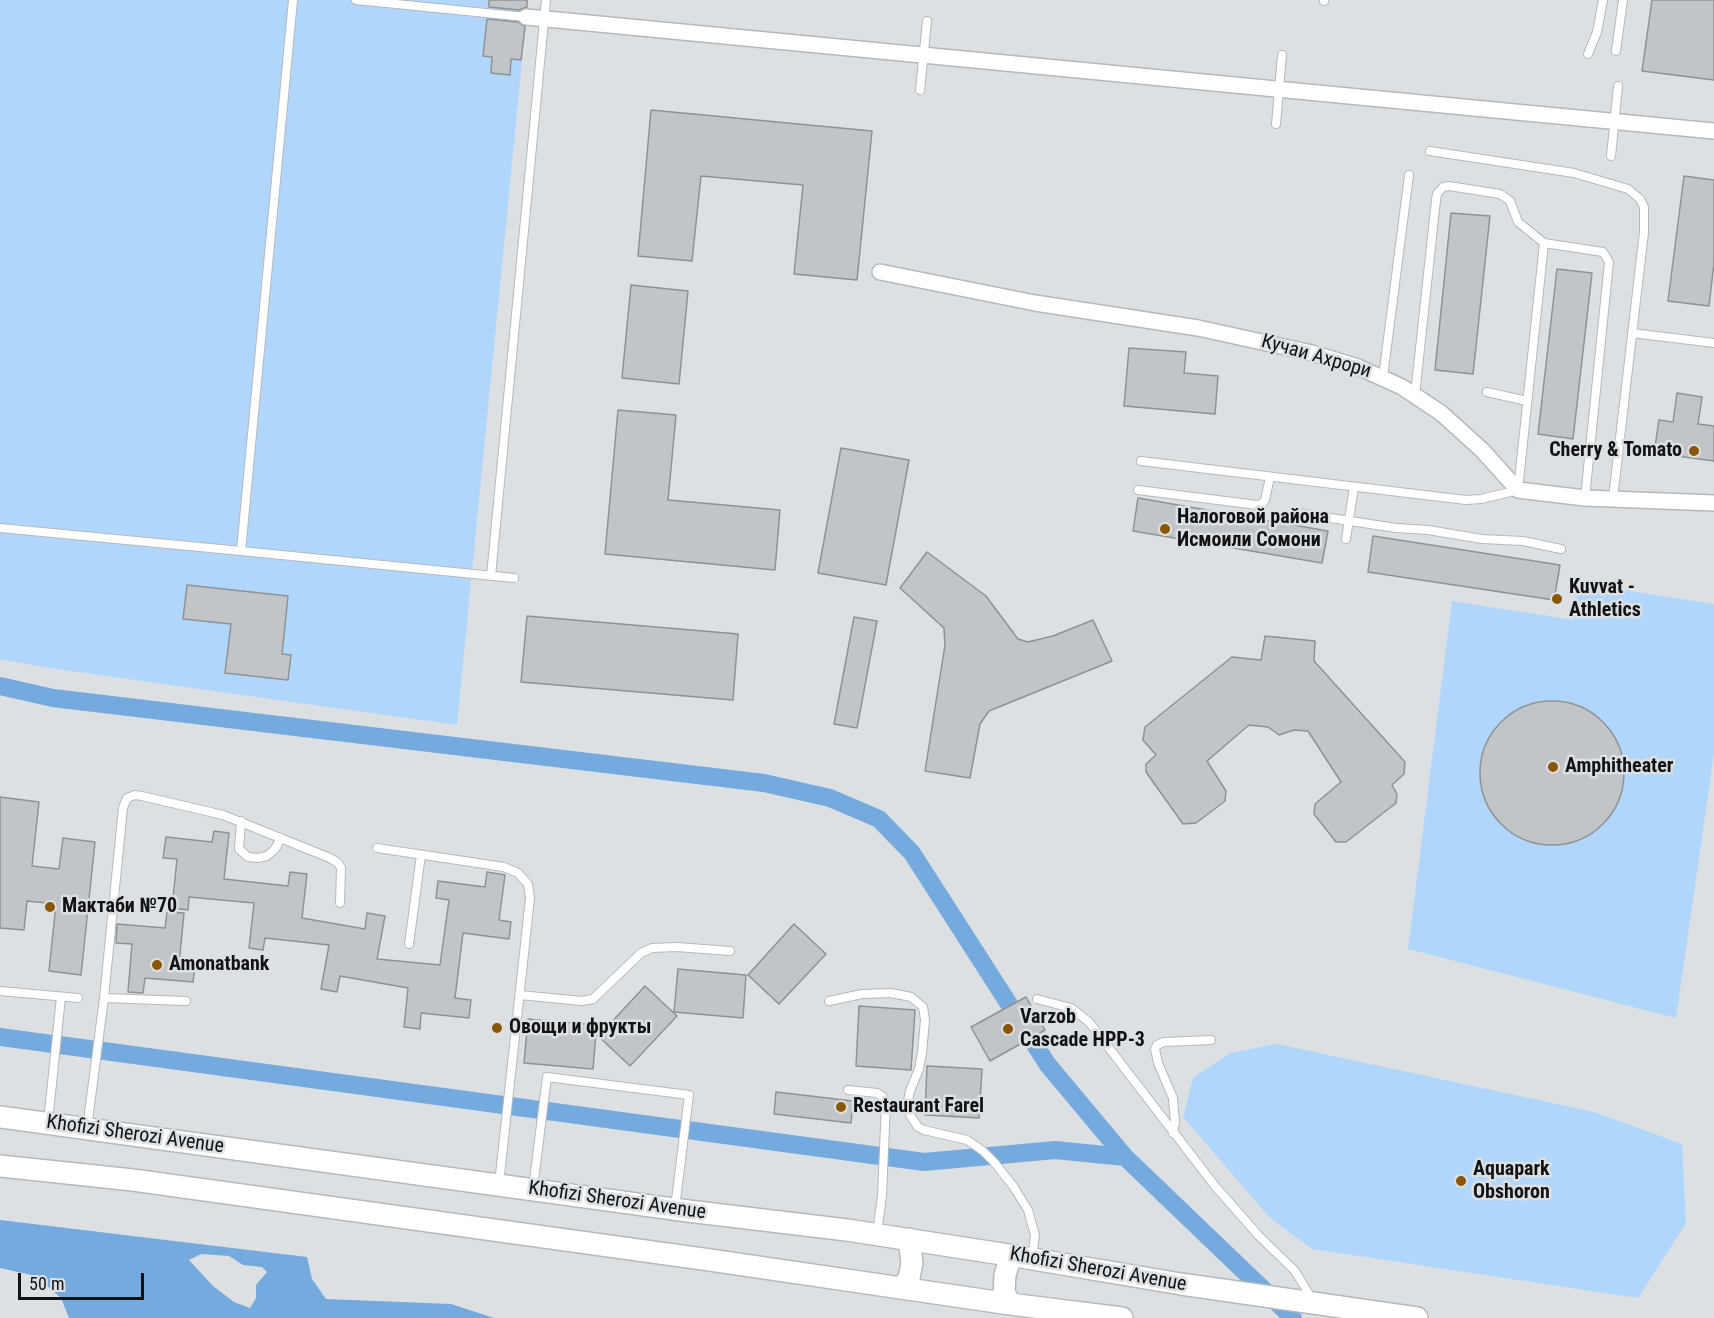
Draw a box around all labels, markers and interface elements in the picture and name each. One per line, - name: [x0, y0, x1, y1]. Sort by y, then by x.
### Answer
- street label: Кучаи Ахрори: [1258, 330, 1374, 384]
- place label: Cherry & Tomato: [1549, 439, 1682, 463]
- marker: Cherry & Tomato: [1687, 444, 1701, 458]
- place label: Налоговой района Исмоили Сомони: [1177, 506, 1329, 553]
- marker: Налоговой района Исмоили Сомони: [1158, 522, 1172, 536]
- place label: Kuvvat - Athletics: [1569, 576, 1641, 623]
- marker: Kuvvat - Athletics: [1550, 592, 1564, 606]
- place label: Amphitheater: [1565, 755, 1673, 779]
- marker: Amphitheater: [1546, 760, 1560, 774]
- place label: Мактаби №70: [62, 895, 177, 919]
- marker: Мактаби №70: [43, 900, 57, 914]
- place label: Amonatbank: [169, 953, 269, 977]
- marker: Amonatbank: [150, 958, 164, 972]
- place label: Varzob Cascade HPP-3: [1020, 1006, 1145, 1053]
- place label: Овощи и фрукты: [509, 1016, 651, 1040]
- marker: Овощи и фрукты: [490, 1021, 504, 1035]
- marker: Varzob Cascade HPP-3: [1001, 1022, 1015, 1036]
- place label: Restaurant Farel: [853, 1095, 984, 1119]
- marker: Restaurant Farel: [834, 1100, 848, 1114]
- street label: Khofizi Sherozi Avenue: [45, 1111, 225, 1159]
- place label: Aquapark Obshoron: [1473, 1158, 1550, 1205]
- marker: Aquapark Obshoron: [1454, 1174, 1468, 1188]
- street label: Khofizi Sherozi Avenue: [527, 1177, 707, 1225]
- street label: Khofizi Sherozi Avenue: [1008, 1243, 1188, 1297]
- scale bar: [21, 1261, 147, 1299]
- text: 50 m: [29, 1273, 64, 1294]

